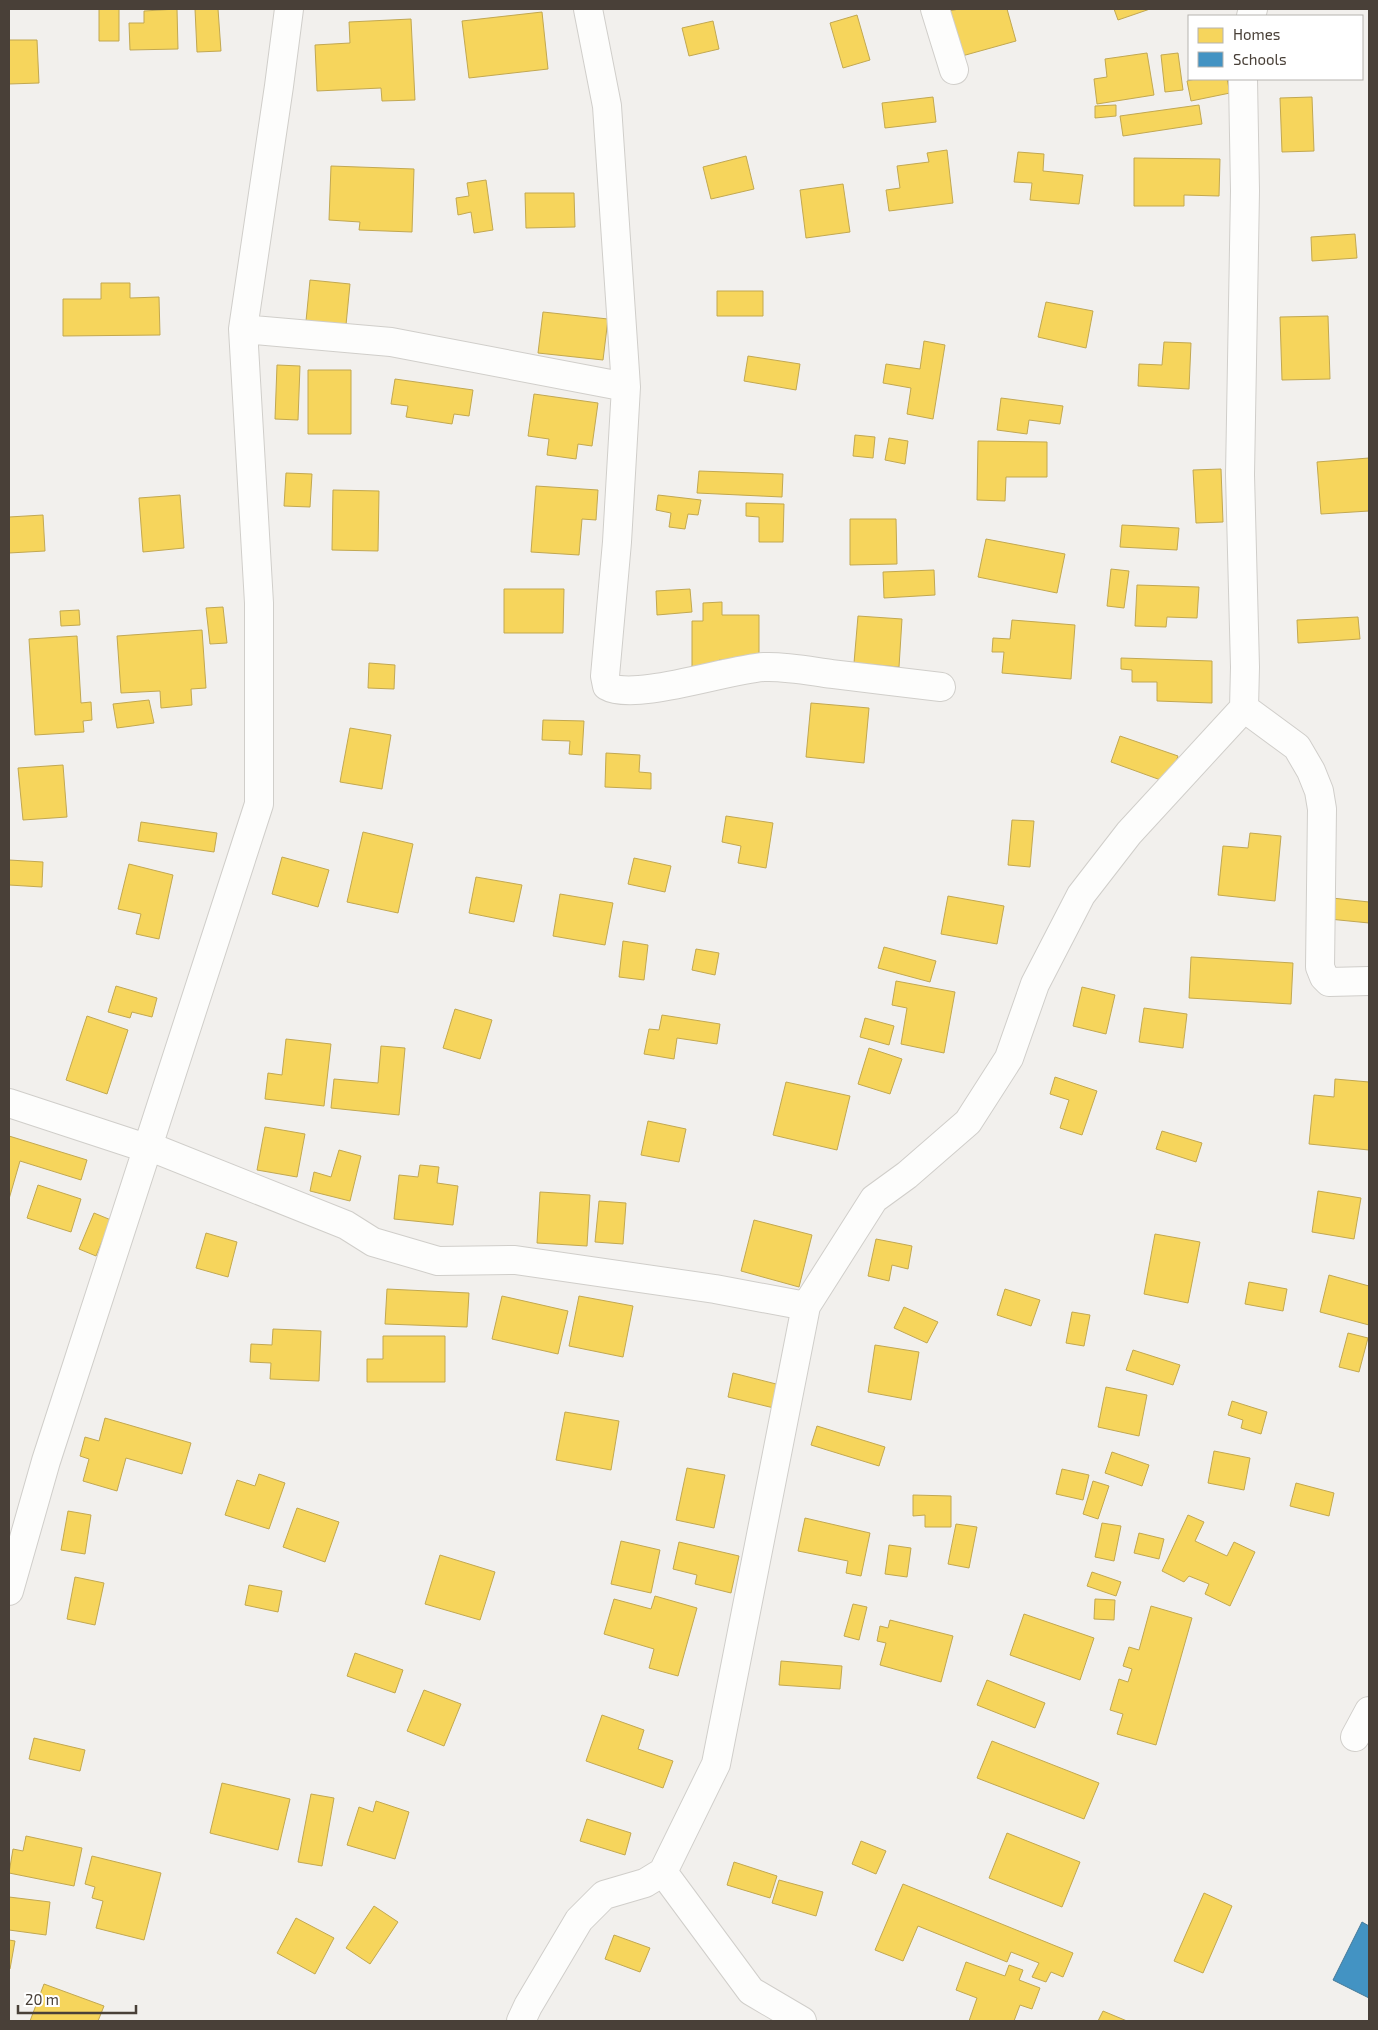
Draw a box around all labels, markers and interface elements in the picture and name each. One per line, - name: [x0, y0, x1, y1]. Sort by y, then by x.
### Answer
- legend: [1188, 15, 1363, 80]
- text: Homes: [1233, 25, 1280, 43]
- text: Schools: [1233, 50, 1287, 68]
- scale bar: [18, 1982, 135, 2014]
- text: 20 m: [25, 1990, 59, 2008]

